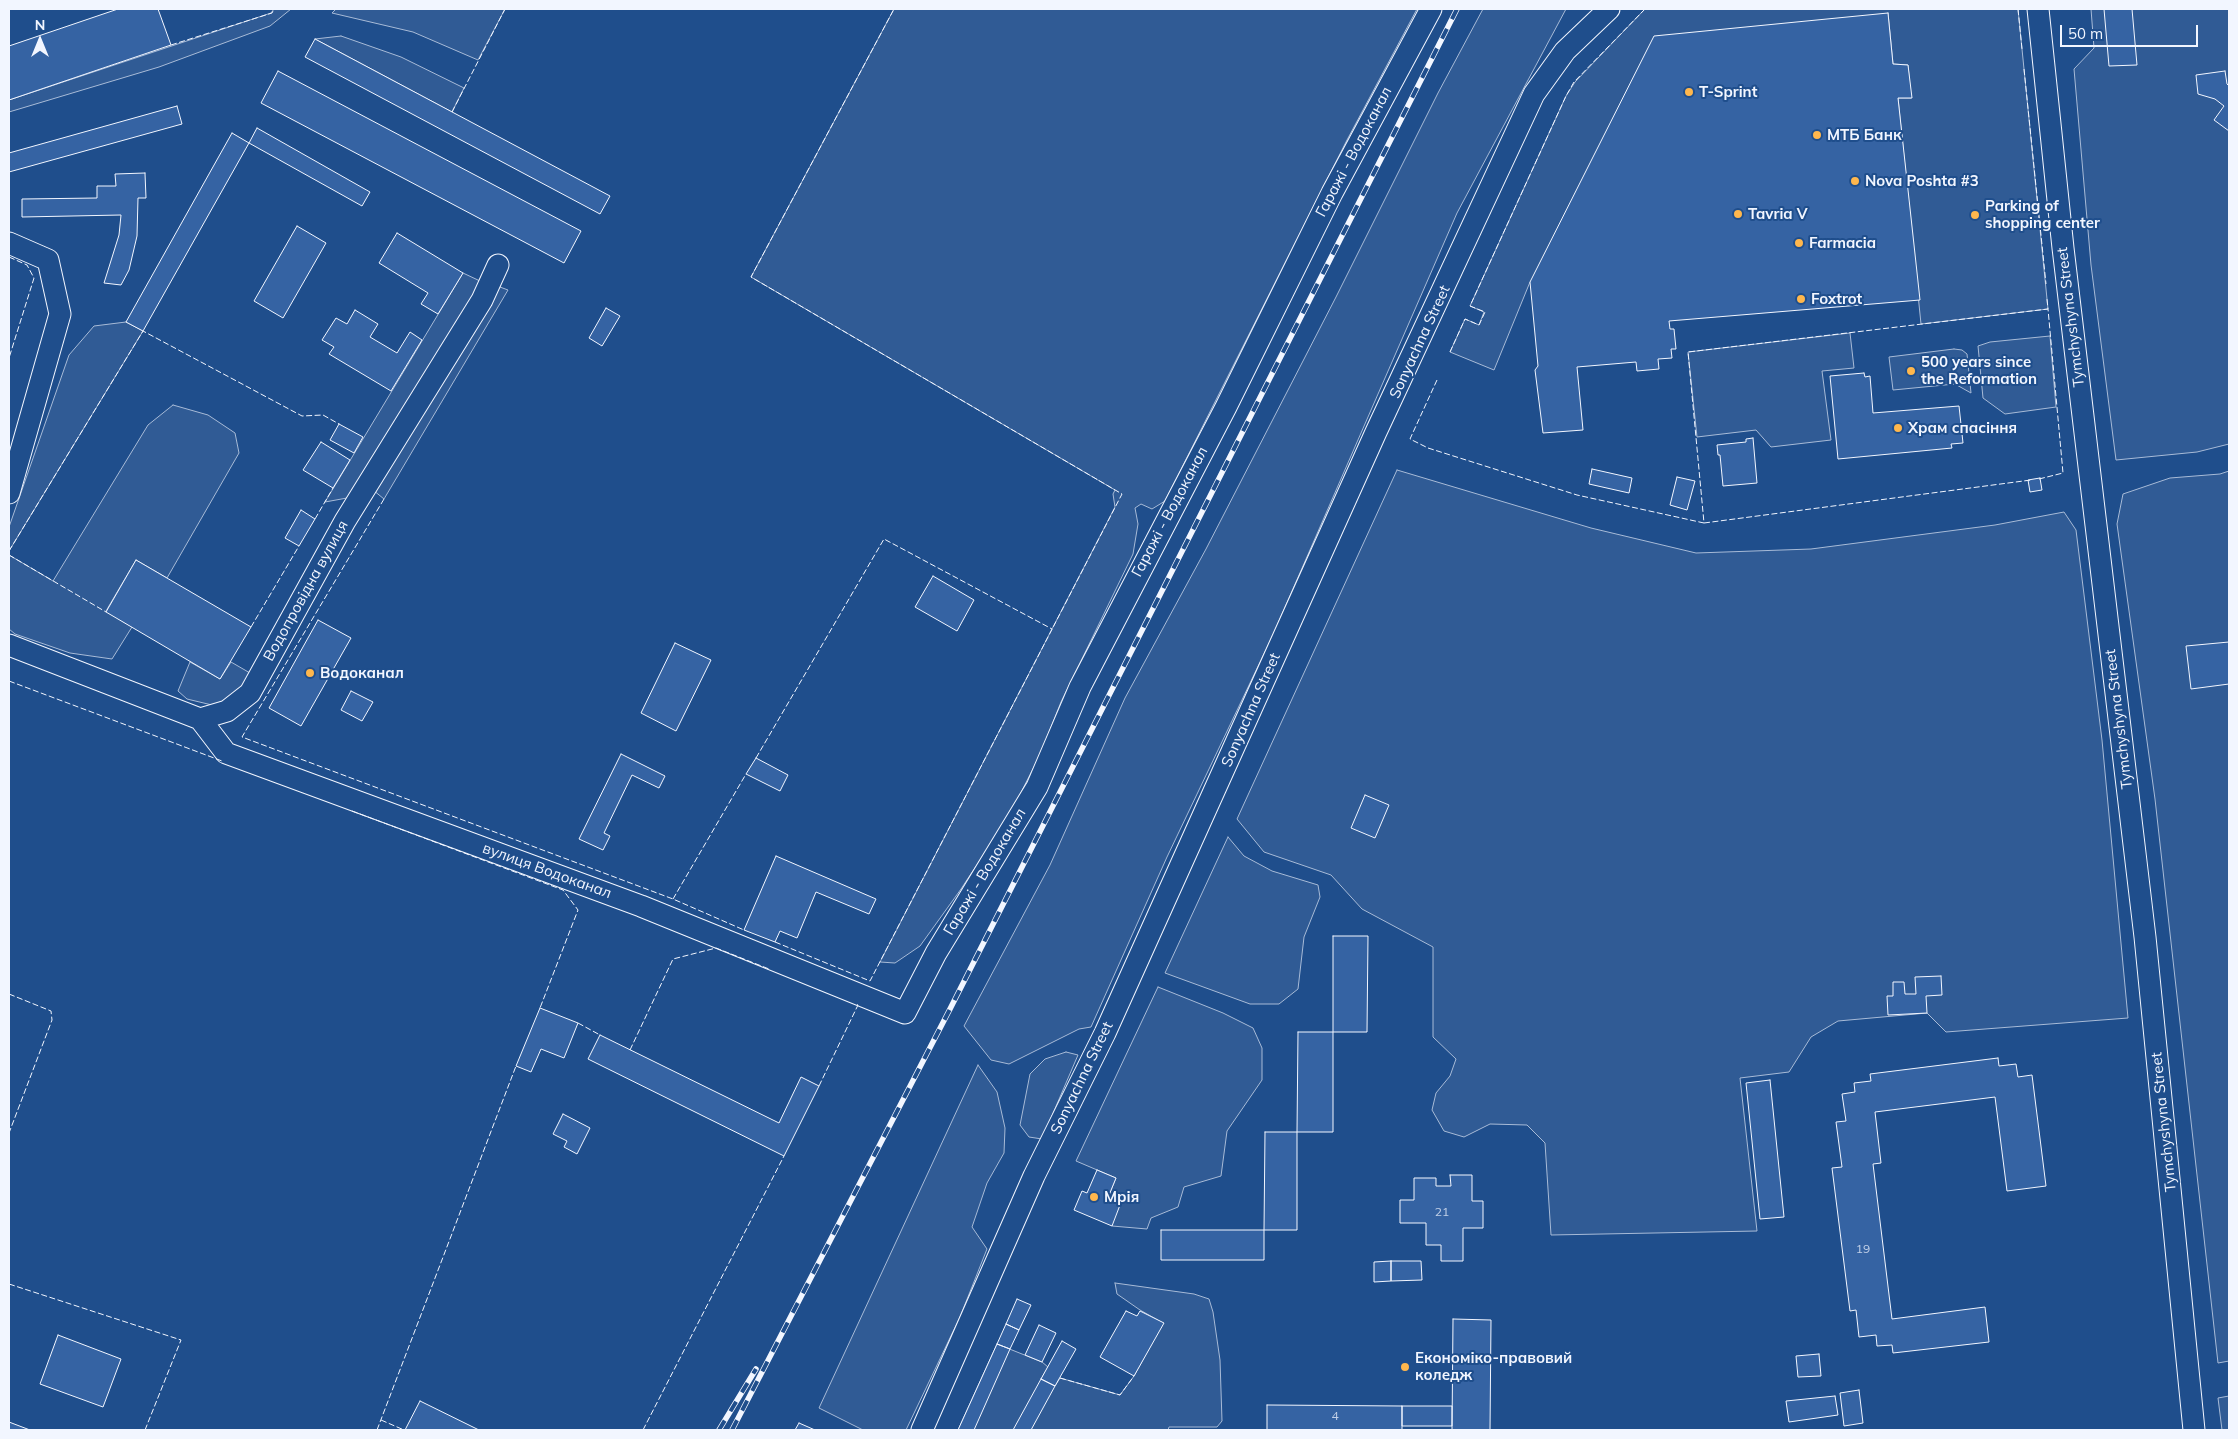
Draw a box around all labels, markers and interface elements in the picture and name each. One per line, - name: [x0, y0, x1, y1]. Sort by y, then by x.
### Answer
- north arrow: [15, 15, 65, 65]
- scale bar: [2063, 15, 2200, 47]
- text: N: [35, 16, 45, 34]
- text: 50 m: [2068, 24, 2103, 43]
- place label: T-Sprint: [1699, 83, 1757, 101]
- street label: Гаражі - Водоканал: [1312, 84, 1396, 220]
- marker: T-Sprint: [1683, 86, 1695, 98]
- place label: МТБ Банк: [1827, 126, 1901, 144]
- marker: МТБ Банк: [1811, 129, 1823, 141]
- place label: Nova Poshta #3: [1865, 172, 1979, 190]
- marker: Nova Poshta #3: [1849, 175, 1861, 187]
- place label: Parking of shopping center: [1985, 197, 2100, 232]
- place label: Tavria V: [1748, 205, 1808, 223]
- marker: Tavria V: [1732, 208, 1744, 220]
- marker: Parking of shopping center: [1969, 209, 1981, 221]
- place label: Farmacia: [1809, 234, 1876, 252]
- marker: Farmacia: [1793, 237, 1805, 249]
- street label: Tymchyshyna Street: [2054, 246, 2088, 388]
- street label: Sonyachna Street: [1386, 283, 1454, 401]
- place label: Foxtrot: [1811, 290, 1862, 308]
- marker: Foxtrot: [1795, 293, 1807, 305]
- place label: 500 years since the Reformation: [1921, 353, 2037, 388]
- marker: 500 years since the Reformation: [1905, 365, 1917, 377]
- place label: Храм спасіння: [1908, 419, 2017, 437]
- marker: Храм спасіння: [1892, 422, 1904, 434]
- street label: Гаражі - Водоканал: [1128, 444, 1212, 580]
- street label: Водопровідна вулиця: [260, 518, 352, 664]
- street label: Tymchyshyna Street: [2102, 648, 2136, 790]
- street label: Sonyachna Street: [1218, 650, 1284, 770]
- place label: Водоканал: [320, 664, 404, 682]
- marker: Водоканал: [304, 667, 316, 679]
- street label: Гаражі - Водоканал: [940, 805, 1030, 939]
- street label: вулиця Водоканал: [480, 839, 614, 903]
- street label: Sonyachna Street: [1047, 1019, 1117, 1137]
- street label: Tymchyshyna Street: [2148, 1051, 2180, 1193]
- place label: Мрія: [1104, 1188, 1139, 1206]
- marker: Мрія: [1088, 1191, 1100, 1203]
- house number: 21: [1435, 1205, 1449, 1219]
- house number: 19: [1856, 1242, 1870, 1256]
- place label: Економіко-правовий коледж: [1415, 1349, 1572, 1384]
- marker: Економіко-правовий коледж: [1399, 1361, 1411, 1373]
- house number: 4: [1331, 1409, 1339, 1423]

